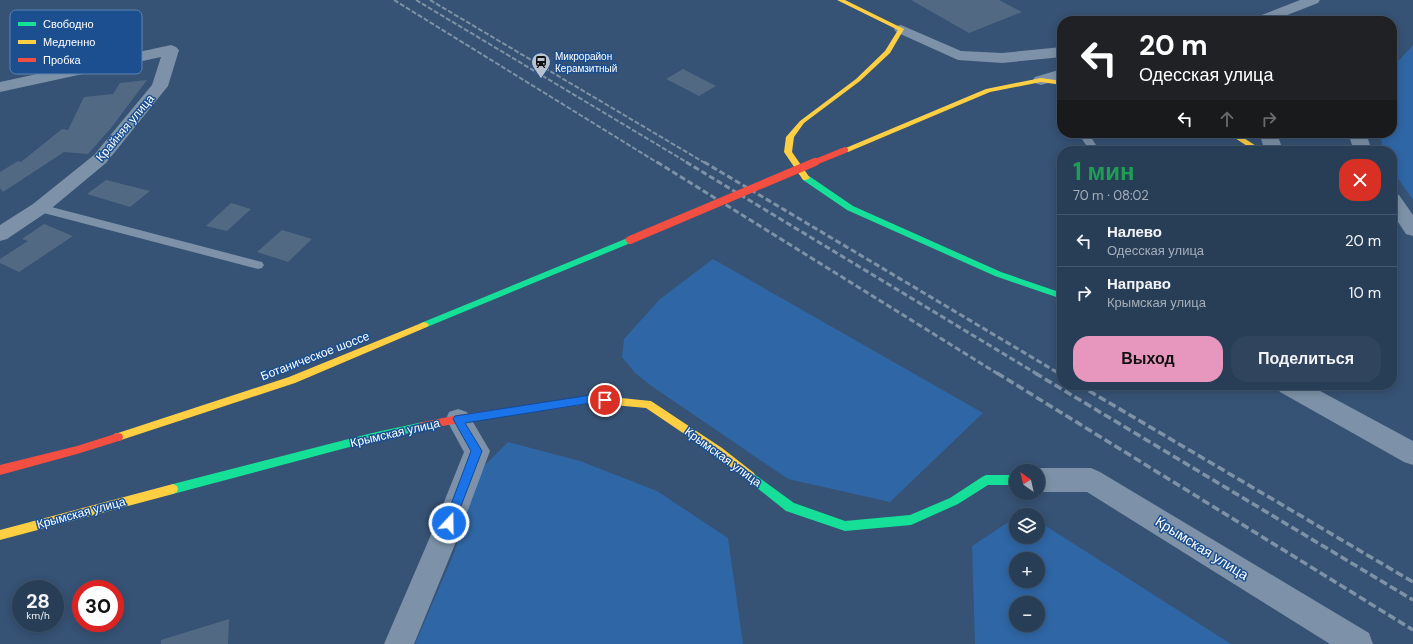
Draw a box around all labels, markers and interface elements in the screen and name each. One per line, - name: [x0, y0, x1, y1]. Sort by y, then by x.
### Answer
- legend: [10, 10, 142, 74]
- text: Свободно: [43, 17, 94, 31]
- text: 20 m: [1139, 27, 1208, 64]
- icon: left: [1073, 32, 1125, 84]
- text: Медленно: [43, 35, 95, 49]
- place label: Микрорайон Керамзитный: [555, 50, 617, 75]
- station icon: Микрорайон Керамзитный: [530, 51, 552, 79]
- text: Пробка: [43, 53, 81, 67]
- text: Одесская улица: [1139, 63, 1273, 87]
- street label: Крайняя улица: [92, 91, 158, 165]
- icon: left: [1174, 108, 1196, 130]
- icon: ahead: [1216, 108, 1238, 130]
- icon: right: [1258, 108, 1280, 130]
- text: 1 мин: [1073, 156, 1134, 187]
- button: close: [1339, 159, 1381, 201]
- text: 70 m · 08:02: [1073, 187, 1149, 204]
- text: Налево: [1107, 222, 1162, 242]
- icon: left: [1073, 230, 1095, 252]
- text: 20 m: [1345, 231, 1381, 251]
- text: Одесская улица: [1107, 242, 1204, 259]
- text: Направо: [1107, 274, 1171, 294]
- icon: right: [1073, 282, 1095, 304]
- text: 10 m: [1349, 283, 1381, 303]
- text: Крымская улица: [1107, 294, 1206, 311]
- street label: Ботаническое шоссе: [258, 328, 372, 384]
- button: Выход: [1073, 336, 1223, 382]
- button: Поделиться: [1231, 336, 1381, 382]
- pin: [588, 383, 622, 417]
- icon: arrive: [594, 389, 616, 411]
- street label: Крымская улица: [349, 415, 442, 451]
- street label: Крымская улица: [681, 424, 765, 491]
- north arrow: [1009, 464, 1045, 500]
- map controls: [1009, 464, 1045, 632]
- street label: Крымская улица: [35, 493, 128, 533]
- position arrow: [428, 502, 470, 544]
- button: layers: [1009, 508, 1045, 544]
- street label: Крымская улица: [1152, 512, 1252, 584]
- button: +: [1009, 552, 1045, 588]
- speed limit sign: 30: [72, 580, 124, 632]
- text: 28: [26, 588, 50, 614]
- button: −: [1009, 596, 1045, 632]
- text: km/h: [26, 609, 50, 622]

